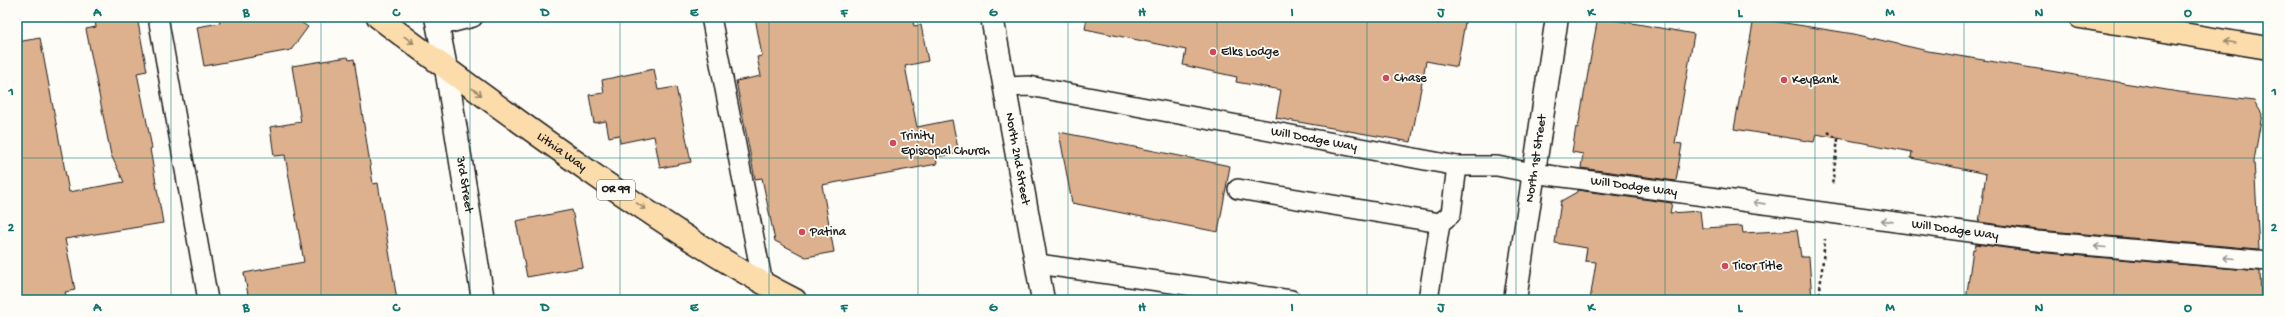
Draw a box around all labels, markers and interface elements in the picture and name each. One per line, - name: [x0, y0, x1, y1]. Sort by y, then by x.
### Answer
- text: A: [92, 6, 102, 21]
- text: B: [242, 6, 251, 21]
- text: C: [391, 6, 401, 21]
- text: D: [540, 6, 550, 21]
- text: E: [690, 6, 699, 21]
- text: F: [840, 6, 849, 21]
- text: G: [989, 6, 998, 21]
- text: H: [1138, 6, 1146, 21]
- text: I: [1290, 6, 1294, 21]
- text: J: [1437, 6, 1446, 21]
- text: K: [1586, 6, 1596, 21]
- text: L: [1738, 6, 1744, 21]
- text: M: [1885, 6, 1895, 21]
- text: N: [2035, 6, 2044, 21]
- text: O: [2184, 6, 2192, 21]
- one-way arrow: [403, 36, 414, 45]
- one-way arrow: [2223, 37, 2236, 45]
- place label: Elks Lodge: [1221, 45, 1279, 60]
- marker: Elks Lodge: [1208, 47, 1218, 57]
- place label: Chase: [1394, 71, 1427, 86]
- marker: Chase: [1381, 73, 1391, 83]
- place label: KeyBank: [1792, 73, 1839, 88]
- marker: KeyBank: [1779, 75, 1789, 85]
- text: 1: [7, 85, 14, 100]
- text: 1: [2270, 85, 2277, 100]
- one-way arrow: [471, 87, 482, 96]
- street label: North 2nd Street: [1002, 112, 1033, 208]
- street label: North 1st Street: [1522, 112, 1550, 203]
- street label: Will Dodge Way: [1270, 124, 1359, 155]
- street label: Lithia Way: [534, 129, 590, 175]
- place label: Trinity Episcopal Church: [900, 129, 990, 159]
- marker: Trinity Episcopal Church: [888, 138, 898, 148]
- street label: 3rd Street: [453, 154, 477, 215]
- street label: Will Dodge Way: [1590, 173, 1679, 200]
- road number: OR 99: [597, 180, 635, 200]
- one-way arrow: [1752, 199, 1765, 207]
- one-way arrow: [635, 202, 646, 211]
- one-way arrow: [1881, 217, 1894, 225]
- street label: Will Dodge Way: [1911, 217, 2000, 243]
- text: 2: [8, 221, 15, 236]
- text: 2: [2271, 221, 2278, 236]
- place label: Patina: [809, 225, 847, 240]
- marker: Patina: [797, 227, 807, 237]
- one-way arrow: [2094, 243, 2107, 250]
- one-way arrow: [2223, 255, 2236, 262]
- place label: Ticor Title: [1732, 259, 1783, 274]
- marker: Ticor Title: [1720, 261, 1730, 271]
- text: A: [92, 301, 102, 316]
- text: B: [242, 301, 251, 316]
- text: C: [391, 301, 401, 316]
- text: D: [540, 301, 550, 316]
- text: E: [690, 301, 699, 316]
- text: F: [840, 301, 849, 316]
- text: G: [989, 301, 998, 316]
- text: H: [1138, 301, 1146, 316]
- text: I: [1290, 301, 1294, 316]
- text: J: [1437, 301, 1446, 316]
- text: K: [1586, 301, 1596, 316]
- text: L: [1738, 301, 1744, 316]
- text: M: [1885, 301, 1895, 316]
- text: N: [2035, 301, 2044, 316]
- text: O: [2184, 301, 2192, 316]

